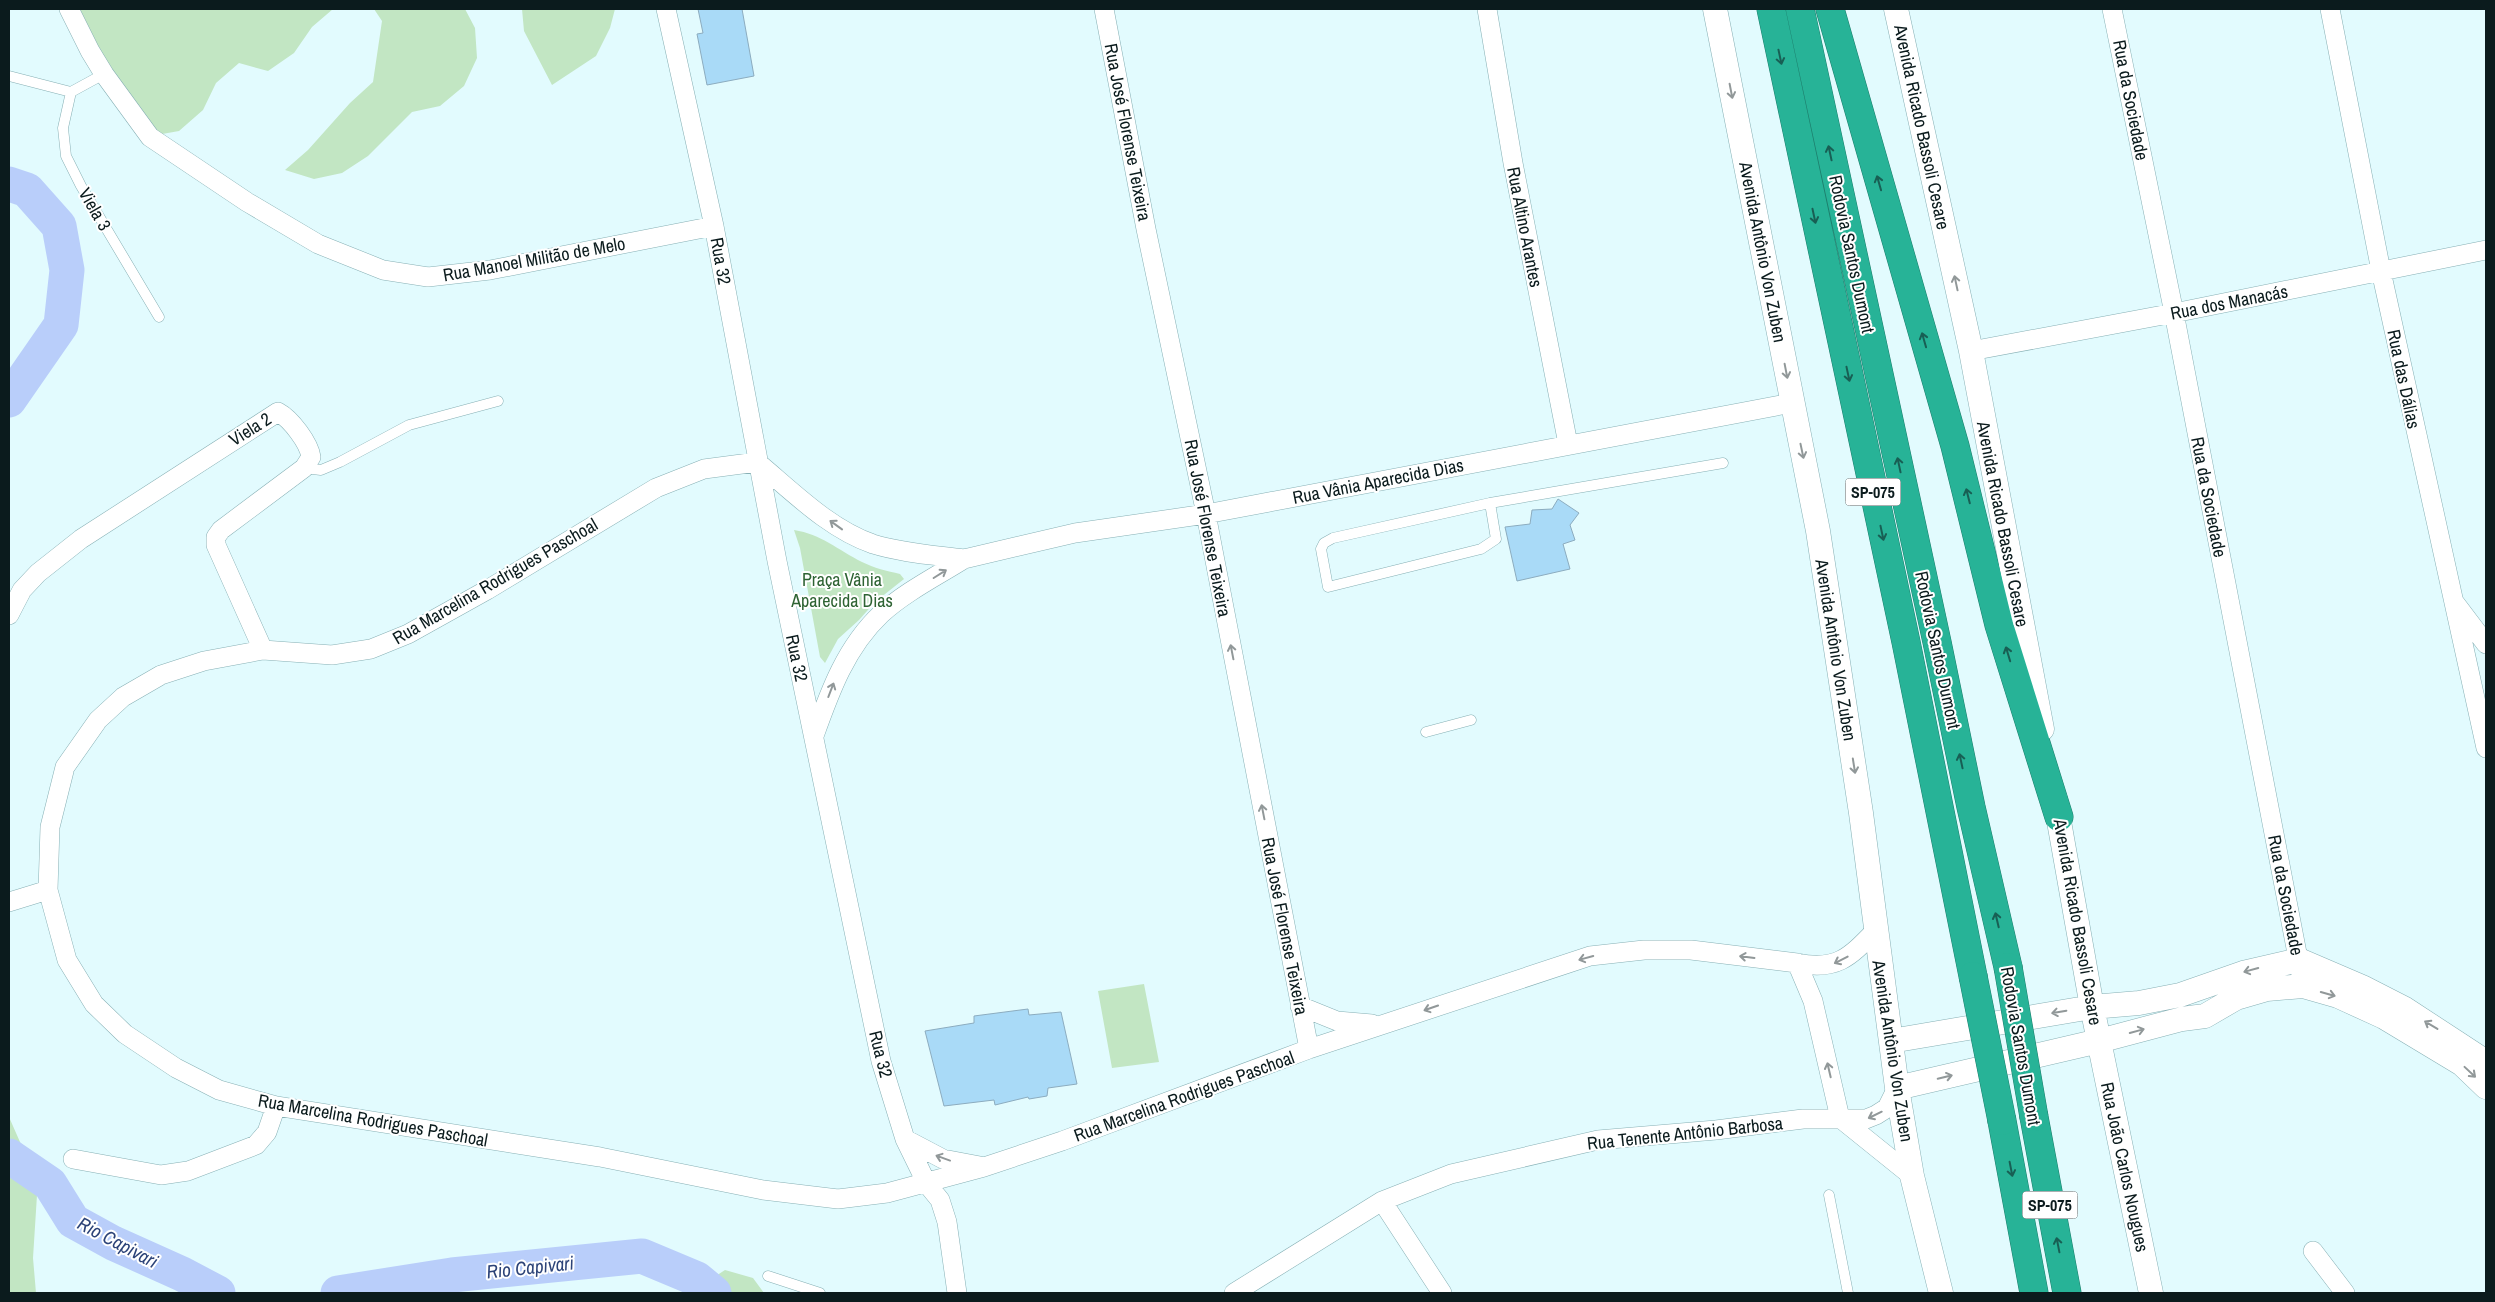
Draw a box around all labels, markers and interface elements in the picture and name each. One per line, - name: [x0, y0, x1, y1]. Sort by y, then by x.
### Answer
- street label: Avenida Ricado Bassoli Cesare: [1888, 21, 1956, 232]
- street label: Rua da Sociedade: [2107, 38, 2155, 162]
- street label: Rua José Florense Teixeira: [1099, 41, 1157, 223]
- one-way arrow: [1776, 48, 1785, 64]
- one-way arrow: [1727, 83, 1736, 99]
- one-way arrow: [1825, 145, 1835, 161]
- street label: Avenida Antônio Von Zuben: [1733, 159, 1793, 345]
- street label: Rua Altino Arantes: [1501, 165, 1549, 289]
- street label: Rodovia Santos Dumont: [1823, 173, 1881, 335]
- one-way arrow: [1874, 176, 1884, 192]
- street label: Viela 3: [73, 183, 117, 235]
- one-way arrow: [1810, 207, 1819, 223]
- street label: Rua Manoel Militão de Melo: [441, 231, 627, 287]
- street label: Rua 32: [705, 235, 737, 287]
- one-way arrow: [1951, 276, 1960, 292]
- street label: Rua dos Manacás: [2168, 278, 2290, 326]
- street label: Rua das Dálias: [2381, 327, 2427, 431]
- one-way arrow: [1919, 332, 1929, 348]
- one-way arrow: [1782, 362, 1791, 378]
- one-way arrow: [1844, 366, 1853, 382]
- street label: Viela 2: [224, 406, 276, 452]
- street label: Avenida Ricado Bassoli Cesare: [1971, 418, 2035, 629]
- street label: Rua da Sociedade: [2185, 435, 2233, 559]
- street label: Rua José Florense Teixeira: [1179, 437, 1237, 619]
- one-way arrow: [1798, 442, 1807, 458]
- street label: Rua Vânia Aparecida Dias: [1290, 452, 1466, 510]
- one-way arrow: [1893, 458, 1903, 474]
- road number: SP-075: [1846, 478, 1900, 506]
- one-way arrow: [1962, 489, 1972, 505]
- street label: Rua Marcelina Rodrigues Paschoal: [388, 512, 602, 650]
- one-way arrow: [829, 520, 843, 530]
- one-way arrow: [1878, 525, 1887, 541]
- street label: Avenida Antônio Von Zuben: [1809, 556, 1863, 743]
- park label: Praça Vânia Aparecida Dias: [790, 567, 893, 613]
- one-way arrow: [932, 569, 946, 579]
- street label: Rodovia Santos Dumont: [1909, 569, 1967, 731]
- street label: Rua 32: [780, 632, 814, 684]
- one-way arrow: [1227, 645, 1237, 661]
- one-way arrow: [2002, 646, 2012, 662]
- one-way arrow: [827, 683, 836, 698]
- one-way arrow: [1956, 754, 1965, 770]
- one-way arrow: [1849, 758, 1859, 774]
- one-way arrow: [1258, 804, 1267, 820]
- street label: Avenida Ricado Bassoli Cesare: [2047, 816, 2108, 1027]
- street label: Rua da Sociedade: [2262, 833, 2310, 957]
- street label: Rua José Florense Teixeira: [1256, 835, 1314, 1017]
- one-way arrow: [1992, 912, 2001, 928]
- one-way arrow: [1739, 952, 1755, 962]
- one-way arrow: [1578, 954, 1594, 964]
- one-way arrow: [1833, 955, 1848, 965]
- street label: Avenida Antônio Von Zuben: [1866, 957, 1920, 1144]
- street label: Rodovia Santos Dumont: [1995, 965, 2047, 1127]
- one-way arrow: [2244, 966, 2260, 976]
- one-way arrow: [2320, 989, 2336, 999]
- one-way arrow: [1424, 1004, 1439, 1013]
- one-way arrow: [2051, 1008, 2067, 1018]
- one-way arrow: [2425, 1020, 2439, 1030]
- one-way arrow: [2128, 1026, 2144, 1035]
- street label: Rua 32: [863, 1028, 899, 1080]
- street label: Rua Marcelina Rodrigues Paschoal: [1070, 1044, 1298, 1148]
- one-way arrow: [1824, 1063, 1833, 1079]
- one-way arrow: [2463, 1066, 2476, 1078]
- one-way arrow: [1936, 1072, 1952, 1081]
- street label: Rua João Carlos Nougues: [2095, 1080, 2155, 1254]
- street label: Rua Marcelina Rodrigues Paschoal: [256, 1087, 490, 1153]
- street label: Rua Tenente Antônio Barbosa: [1586, 1110, 1784, 1156]
- one-way arrow: [1868, 1110, 1883, 1120]
- one-way arrow: [936, 1153, 951, 1162]
- one-way arrow: [2006, 1161, 2016, 1177]
- road number: SP-075: [2022, 1192, 2078, 1218]
- water label: Rio Capivari: [73, 1210, 163, 1274]
- one-way arrow: [2052, 1238, 2062, 1254]
- water label: Rio Capivari: [485, 1249, 576, 1285]

